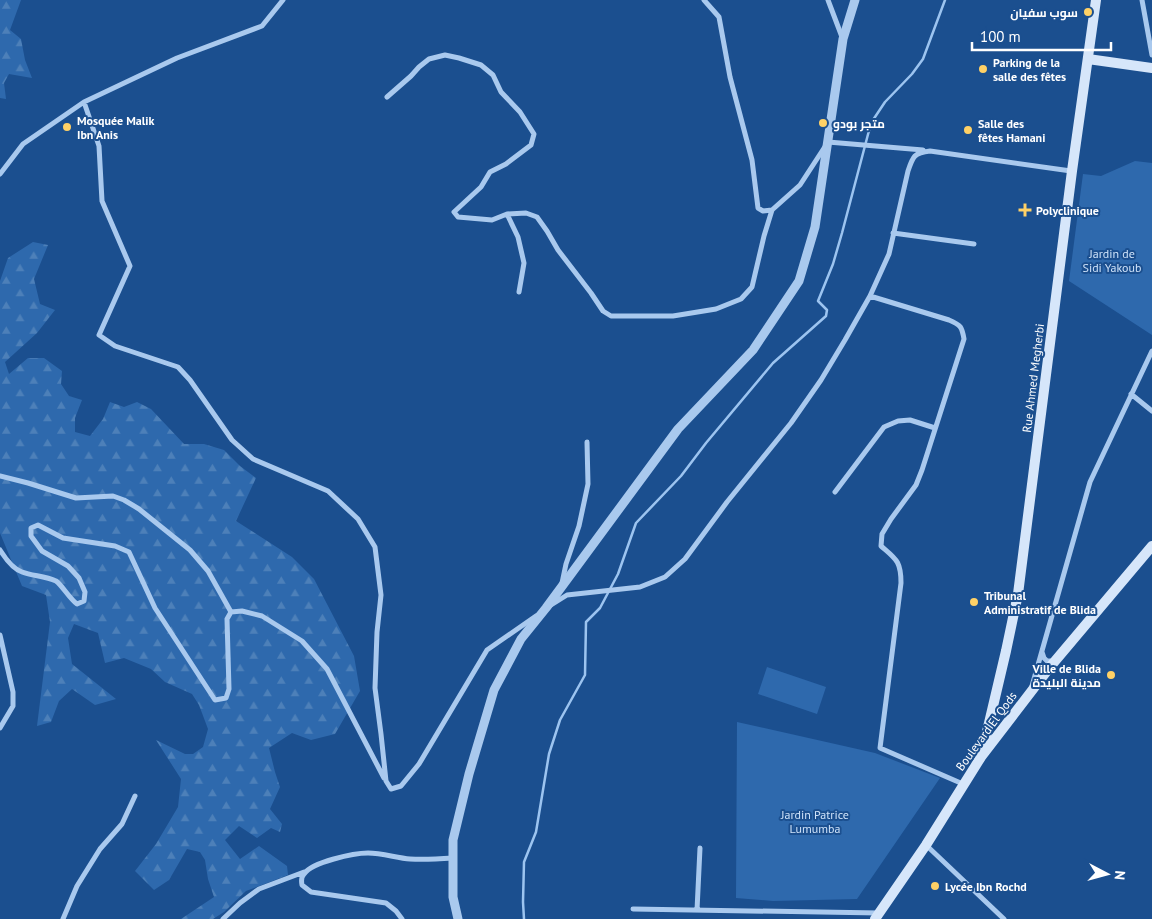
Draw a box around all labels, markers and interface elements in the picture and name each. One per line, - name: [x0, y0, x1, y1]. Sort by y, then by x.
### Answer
- place label: سوب سفيان: [1010, 5, 1078, 21]
- marker: سوب سفيان: [1082, 6, 1094, 18]
- scale bar: [972, 20, 1111, 52]
- text: 100 m: [980, 27, 1021, 46]
- place label: Parking de la salle des fêtes: [993, 55, 1066, 84]
- marker: Parking de la salle des fêtes: [977, 63, 989, 75]
- place label: Mosquée Malik Ibn Anis: [77, 113, 154, 142]
- place label: متجر بودو: [833, 116, 885, 132]
- place label: Salle des fêtes Hamani: [978, 116, 1045, 145]
- marker: متجر بودو: [817, 117, 829, 129]
- marker: Mosquée Malik Ibn Anis: [61, 121, 73, 133]
- marker: Salle des fêtes Hamani: [962, 124, 974, 136]
- marker: Polyclinique: [1018, 203, 1032, 217]
- place label: Polyclinique: [1036, 203, 1099, 218]
- park label: Jardin de Sidi Yakoub: [1083, 246, 1141, 275]
- street label: Rue Ahmed Megherbi: [1019, 323, 1047, 433]
- place label: Tribunal Administratif de Blida: [984, 588, 1096, 617]
- marker: Tribunal Administratif de Blida: [968, 596, 980, 608]
- place label: Ville de Blida مدينة البليدة: [1031, 661, 1101, 690]
- marker: Ville de Blida مدينة البليدة: [1105, 669, 1117, 681]
- street label: Boulevard El Qods: [952, 689, 1020, 773]
- park label: Jardin Patrice Lumumba: [780, 807, 849, 836]
- north arrow: [1082, 849, 1132, 899]
- text: N: [1110, 870, 1129, 881]
- place label: Lycée Ibn Rochd: [945, 879, 1027, 894]
- marker: Lycée Ibn Rochd: [929, 880, 941, 892]

